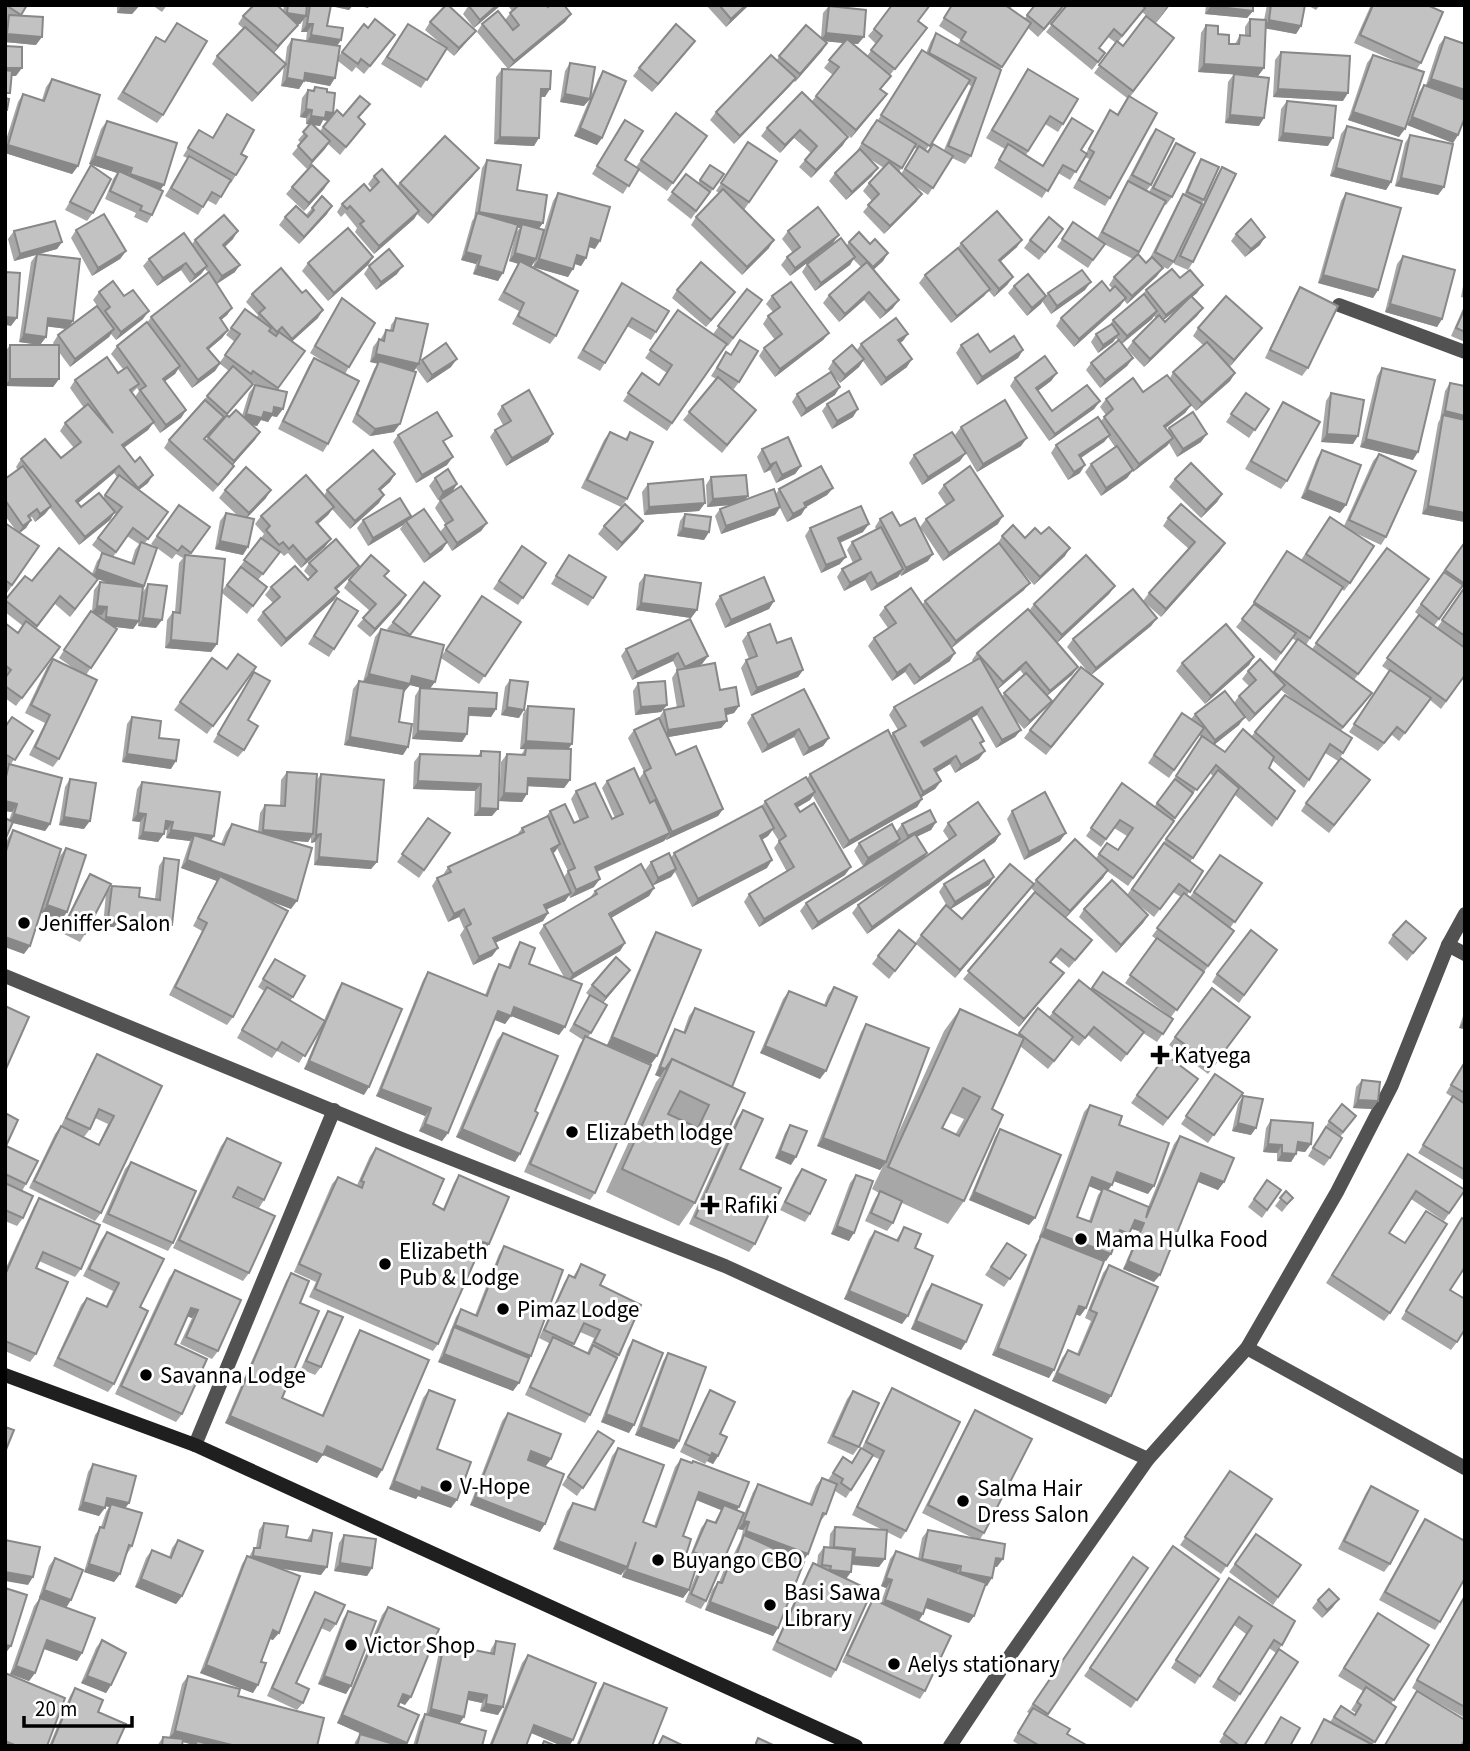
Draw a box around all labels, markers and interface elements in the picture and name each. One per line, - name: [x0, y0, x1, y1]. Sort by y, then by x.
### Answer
- place label: Jeniffer Salon: [38, 907, 170, 940]
- marker: Jeniffer Salon: [16, 915, 32, 931]
- place label: Katyega: [1174, 1039, 1251, 1072]
- marker: Katyega: [1152, 1047, 1168, 1063]
- place label: Elizabeth lodge: [586, 1116, 733, 1149]
- marker: Elizabeth lodge: [564, 1124, 580, 1140]
- place label: Rafiki: [724, 1189, 778, 1222]
- marker: Rafiki: [702, 1197, 718, 1213]
- place label: Mama Hulka Food: [1095, 1223, 1268, 1256]
- marker: Mama Hulka Food: [1073, 1231, 1089, 1247]
- place label: Elizabeth Pub & Lodge: [399, 1235, 519, 1294]
- marker: Elizabeth Pub & Lodge: [377, 1256, 393, 1272]
- place label: Pimaz Lodge: [517, 1293, 640, 1326]
- marker: Pimaz Lodge: [495, 1301, 511, 1317]
- place label: Savanna Lodge: [160, 1359, 306, 1392]
- marker: Savanna Lodge: [138, 1367, 154, 1383]
- place label: V-Hope: [460, 1470, 530, 1503]
- place label: Salma Hair Dress Salon: [977, 1472, 1089, 1531]
- marker: V-Hope: [438, 1478, 454, 1494]
- marker: Salma Hair Dress Salon: [955, 1493, 971, 1509]
- place label: Buyango CBO: [672, 1544, 803, 1577]
- marker: Buyango CBO: [650, 1552, 666, 1568]
- place label: Basi Sawa Library: [784, 1576, 881, 1635]
- marker: Basi Sawa Library: [762, 1597, 778, 1613]
- place label: Victor Shop: [365, 1629, 475, 1662]
- marker: Victor Shop: [343, 1637, 359, 1653]
- place label: Aelys stationary: [908, 1648, 1060, 1681]
- marker: Aelys stationary: [886, 1656, 902, 1672]
- scale bar: [24, 1684, 133, 1728]
- text: 20 m: [35, 1694, 77, 1724]

